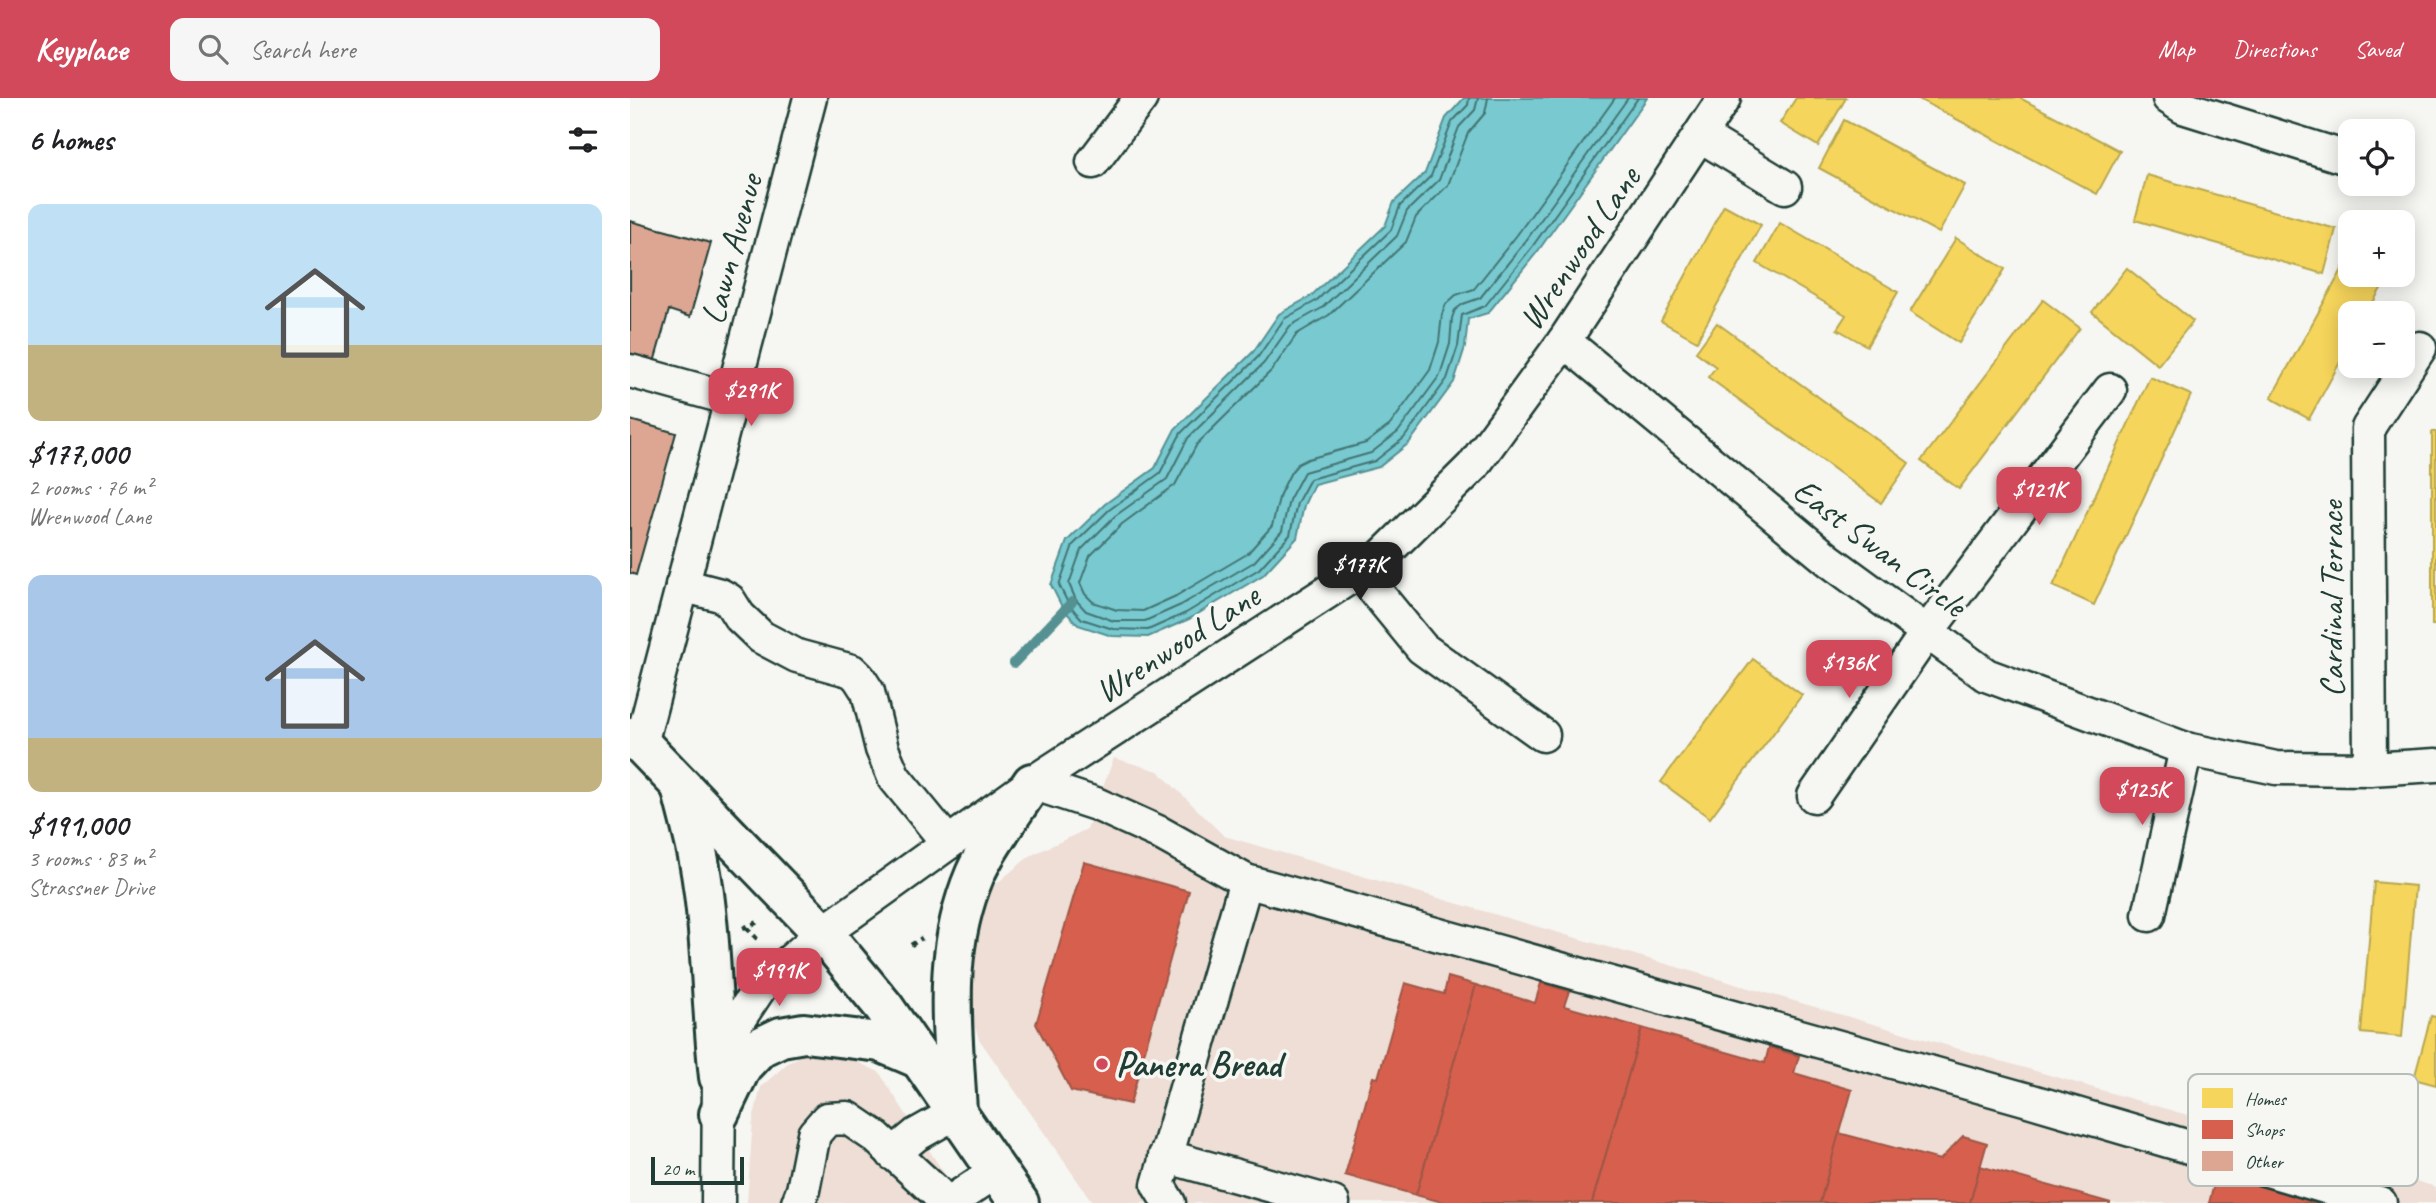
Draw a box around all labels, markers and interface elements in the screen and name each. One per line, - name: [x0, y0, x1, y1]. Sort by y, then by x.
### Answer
- search box: [170, 18, 660, 81]
- text: Keyplace: [35, 28, 128, 70]
- icon: search: [194, 30, 232, 68]
- text: Search here: [250, 33, 356, 66]
- text: Map: [2158, 34, 2195, 64]
- text: Directions: [2233, 34, 2316, 64]
- text: Saved: [2354, 34, 2401, 64]
- map controls: [2338, 119, 2415, 378]
- button: locate: [2338, 119, 2415, 196]
- text: 6 homes: [28, 121, 113, 159]
- icon: filters: [564, 121, 602, 159]
- street label: Wrenwood Lane: [1508, 156, 1652, 338]
- street label: Lawn Avenue: [690, 167, 774, 329]
- button: +: [2338, 210, 2415, 287]
- icon: home: [252, 250, 378, 376]
- button: −: [2338, 301, 2415, 378]
- pin: $291K: [702, 368, 800, 428]
- text: $291K: [725, 376, 777, 405]
- text: $177,000: [28, 435, 128, 473]
- street label: East Swan Circle: [1784, 468, 1977, 629]
- pin: $121K: [1990, 468, 2088, 527]
- text: 2 rooms · 76 m²: [28, 473, 152, 502]
- text: $121K: [2012, 475, 2066, 504]
- street label: Cardinal Terrace: [2309, 498, 2354, 697]
- text: Wrenwood Lane: [28, 502, 151, 531]
- pin: $177K: [1311, 542, 1409, 602]
- text: $177K: [1334, 550, 1386, 579]
- street label: Wrenwood Lane: [1086, 572, 1270, 713]
- icon: home: [252, 621, 378, 747]
- pin: $136K: [1800, 640, 1898, 700]
- text: $136K: [1822, 648, 1876, 677]
- pin: $125K: [2093, 768, 2191, 827]
- text: $125K: [2116, 775, 2168, 804]
- text: $191,000: [28, 806, 128, 844]
- text: 3 rooms · 83 m²: [28, 844, 152, 873]
- text: Strassner Drive: [28, 873, 154, 902]
- pin: $191K: [730, 948, 828, 1008]
- text: $191K: [753, 956, 805, 985]
- place label: Panera Bread: [1116, 1042, 1287, 1087]
- marker: Panera Bread: [1094, 1056, 1110, 1072]
- legend: [2188, 1074, 2418, 1186]
- text: Homes: [2245, 1087, 2287, 1111]
- text: Shops: [2245, 1118, 2285, 1142]
- text: Other: [2245, 1150, 2285, 1174]
- scale bar: [651, 1154, 744, 1186]
- text: 20 m: [662, 1157, 694, 1181]

